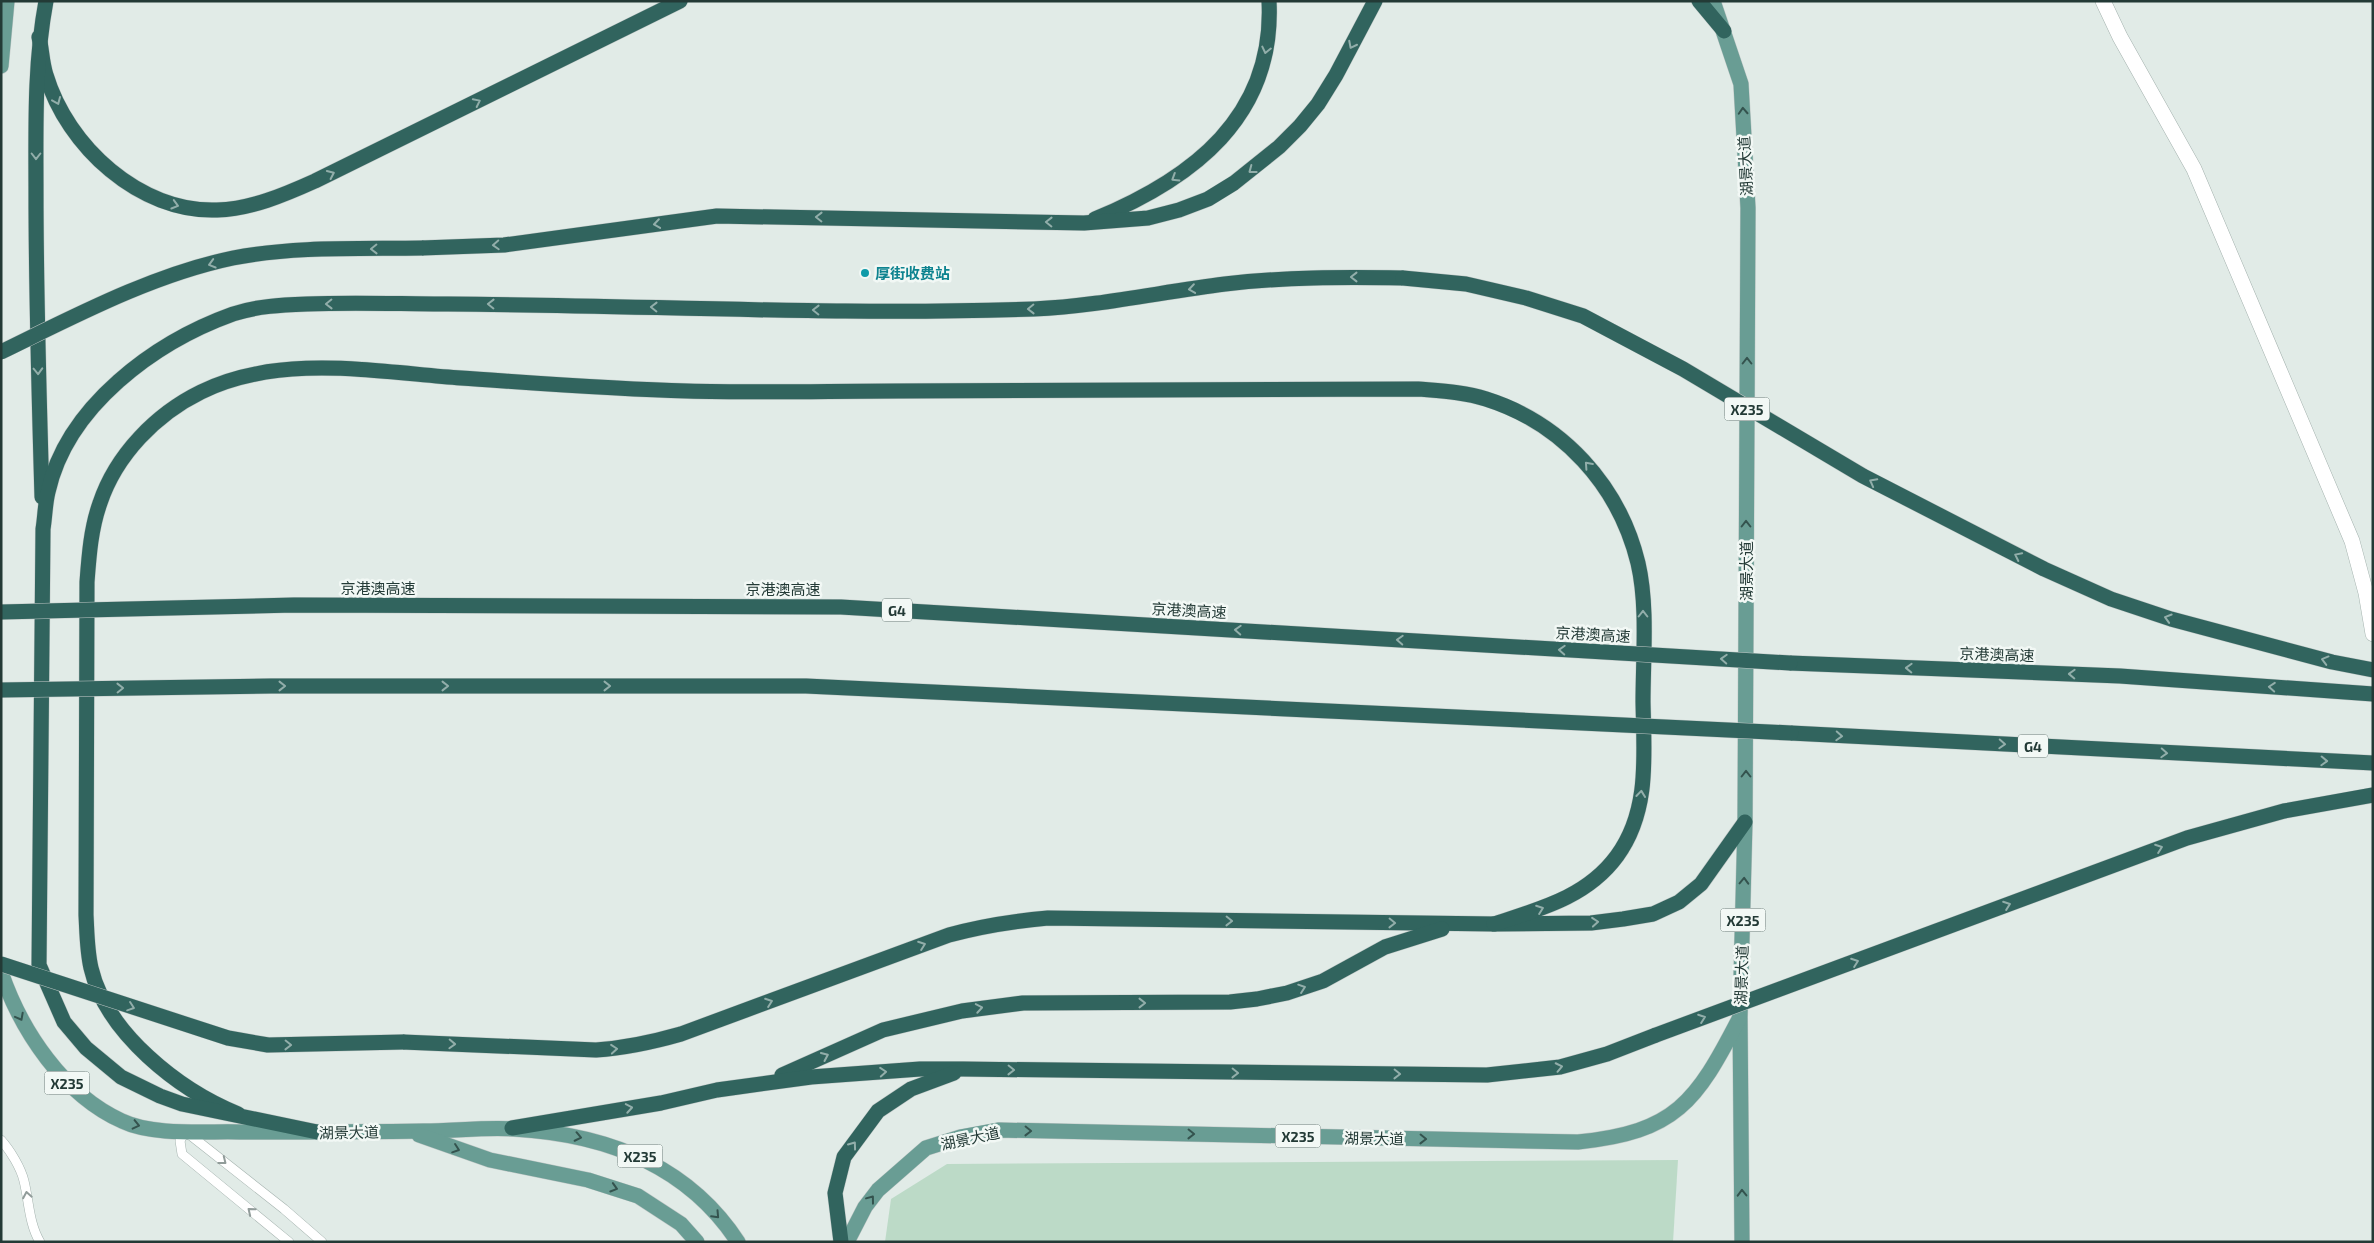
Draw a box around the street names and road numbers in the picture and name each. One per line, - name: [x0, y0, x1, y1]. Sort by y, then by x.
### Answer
- street label: 湖景大道: [1734, 136, 1756, 196]
- road number: X235: [1724, 398, 1770, 420]
- street label: 湖景大道: [1737, 541, 1755, 601]
- street label: 京港澳高速: [340, 579, 416, 597]
- street label: 京港澳高速: [745, 580, 821, 598]
- road number: G4: [882, 598, 912, 622]
- street label: 京港澳高速: [1151, 599, 1227, 621]
- street label: 京港澳高速: [1555, 623, 1631, 645]
- street label: 京港澳高速: [1959, 644, 2035, 664]
- road number: G4: [2018, 734, 2048, 758]
- road number: X235: [1720, 908, 1766, 932]
- street label: 湖景大道: [1731, 945, 1751, 1005]
- road number: X235: [44, 1072, 90, 1094]
- street label: 湖景大道: [319, 1122, 379, 1142]
- street label: 湖景大道: [939, 1123, 1001, 1153]
- road number: X235: [1276, 1124, 1320, 1148]
- street label: 湖景大道: [1344, 1128, 1404, 1148]
- road number: X235: [618, 1144, 662, 1168]

